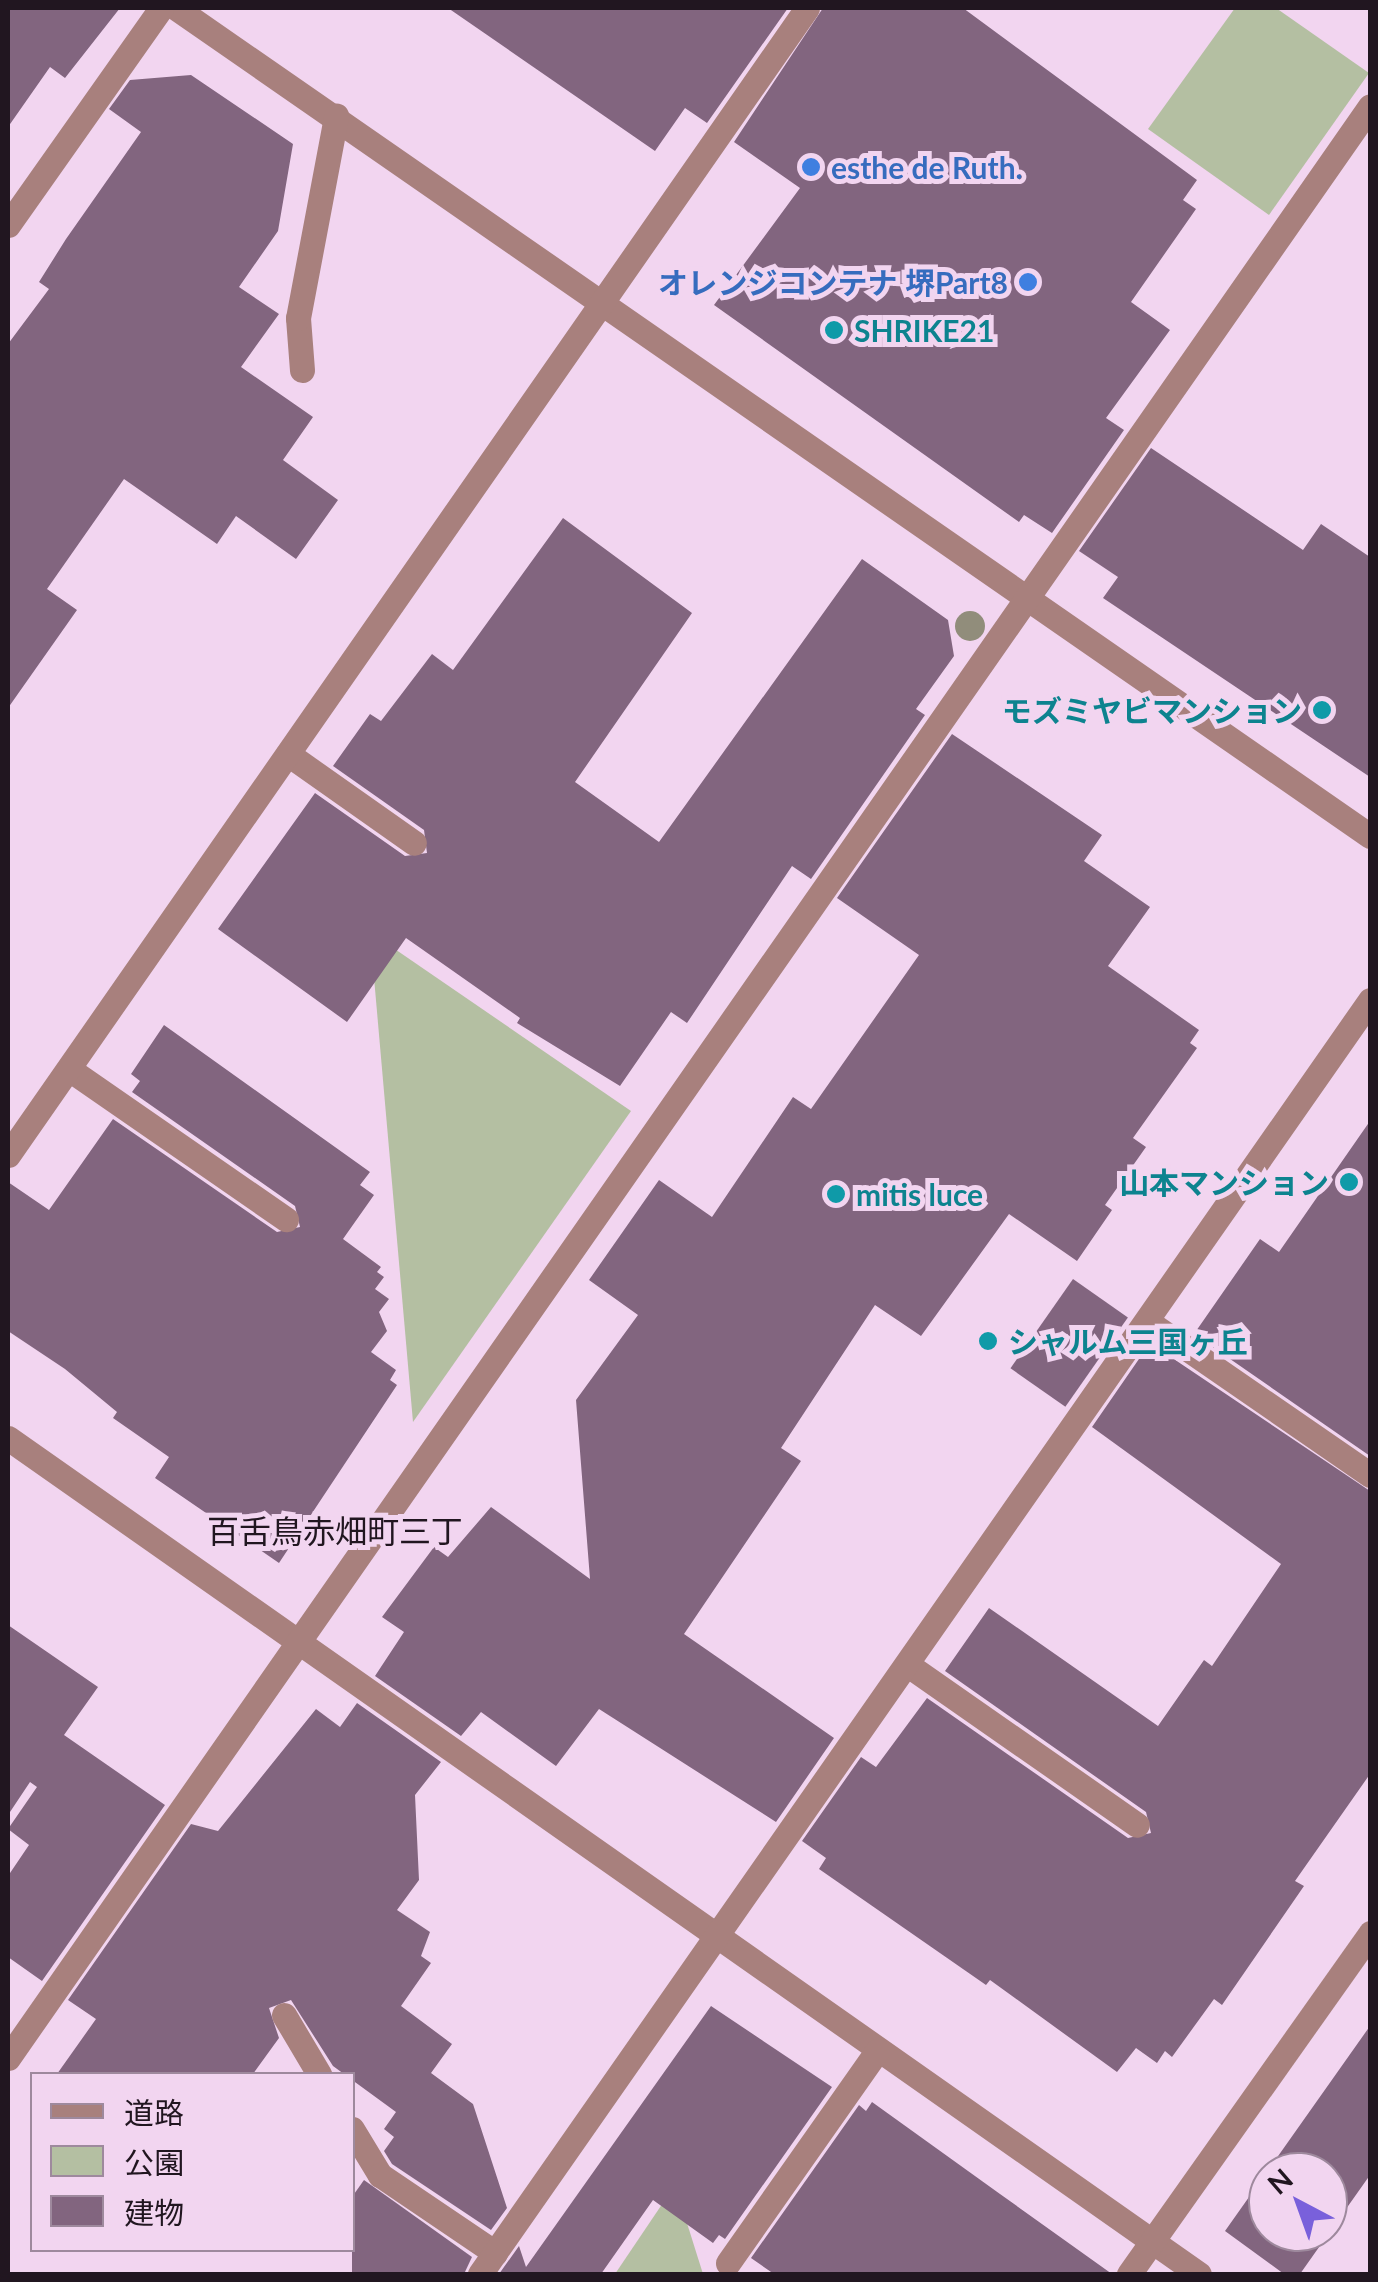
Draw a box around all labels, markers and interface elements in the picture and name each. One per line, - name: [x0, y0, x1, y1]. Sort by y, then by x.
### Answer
- place label: esthe de Ruth.: [831, 149, 1023, 185]
- marker: esthe de Ruth.: [800, 156, 822, 178]
- place label: オレンジコンテナ 堺Part8: [658, 264, 1008, 300]
- marker: オレンジコンテナ 堺Part8: [1017, 271, 1039, 293]
- place label: SHRIKE21: [854, 312, 994, 348]
- marker: SHRIKE21: [823, 319, 845, 341]
- place label: モズミヤビマンション: [1002, 692, 1302, 728]
- marker: モズミヤビマンション: [1311, 699, 1333, 721]
- place label: 山本マンション: [1119, 1164, 1329, 1200]
- marker: 山本マンション: [1338, 1171, 1360, 1193]
- place label: mitis luce: [856, 1176, 983, 1212]
- marker: mitis luce: [825, 1183, 847, 1205]
- place label: シャルム三国ヶ丘: [1008, 1323, 1248, 1359]
- marker: シャルム三国ヶ丘: [977, 1330, 999, 1352]
- district label: 百舌鳥赤畑町三丁: [207, 1512, 463, 1550]
- legend: [30, 2072, 355, 2252]
- text: 道路: [124, 2094, 184, 2130]
- text: 公園: [124, 2144, 184, 2180]
- north arrow: [1248, 2152, 1348, 2252]
- text: N: [1260, 2161, 1299, 2201]
- text: 建物: [124, 2194, 184, 2230]

